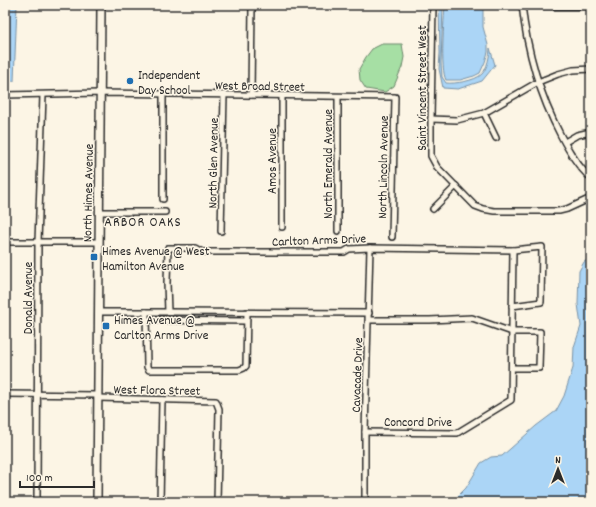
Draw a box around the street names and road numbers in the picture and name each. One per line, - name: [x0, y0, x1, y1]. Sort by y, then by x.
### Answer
- street label: Saint Vincent Street West: [414, 25, 433, 151]
- street label: West Broad Street: [215, 77, 305, 98]
- street label: North Emerald Avenue: [320, 109, 339, 219]
- street label: North Lincoln Avenue: [374, 115, 395, 219]
- street label: North Glen Avenue: [204, 117, 225, 209]
- street label: Amos Avenue: [264, 128, 283, 194]
- street label: North Himes Avenue: [79, 143, 100, 242]
- street label: Carlton Arms Drive: [272, 230, 367, 253]
- street label: Donald Avenue: [20, 262, 39, 334]
- street label: Cavacade Drive: [348, 337, 369, 413]
- street label: West Flora Street: [114, 381, 201, 402]
- street label: Concord Drive: [384, 414, 452, 433]

